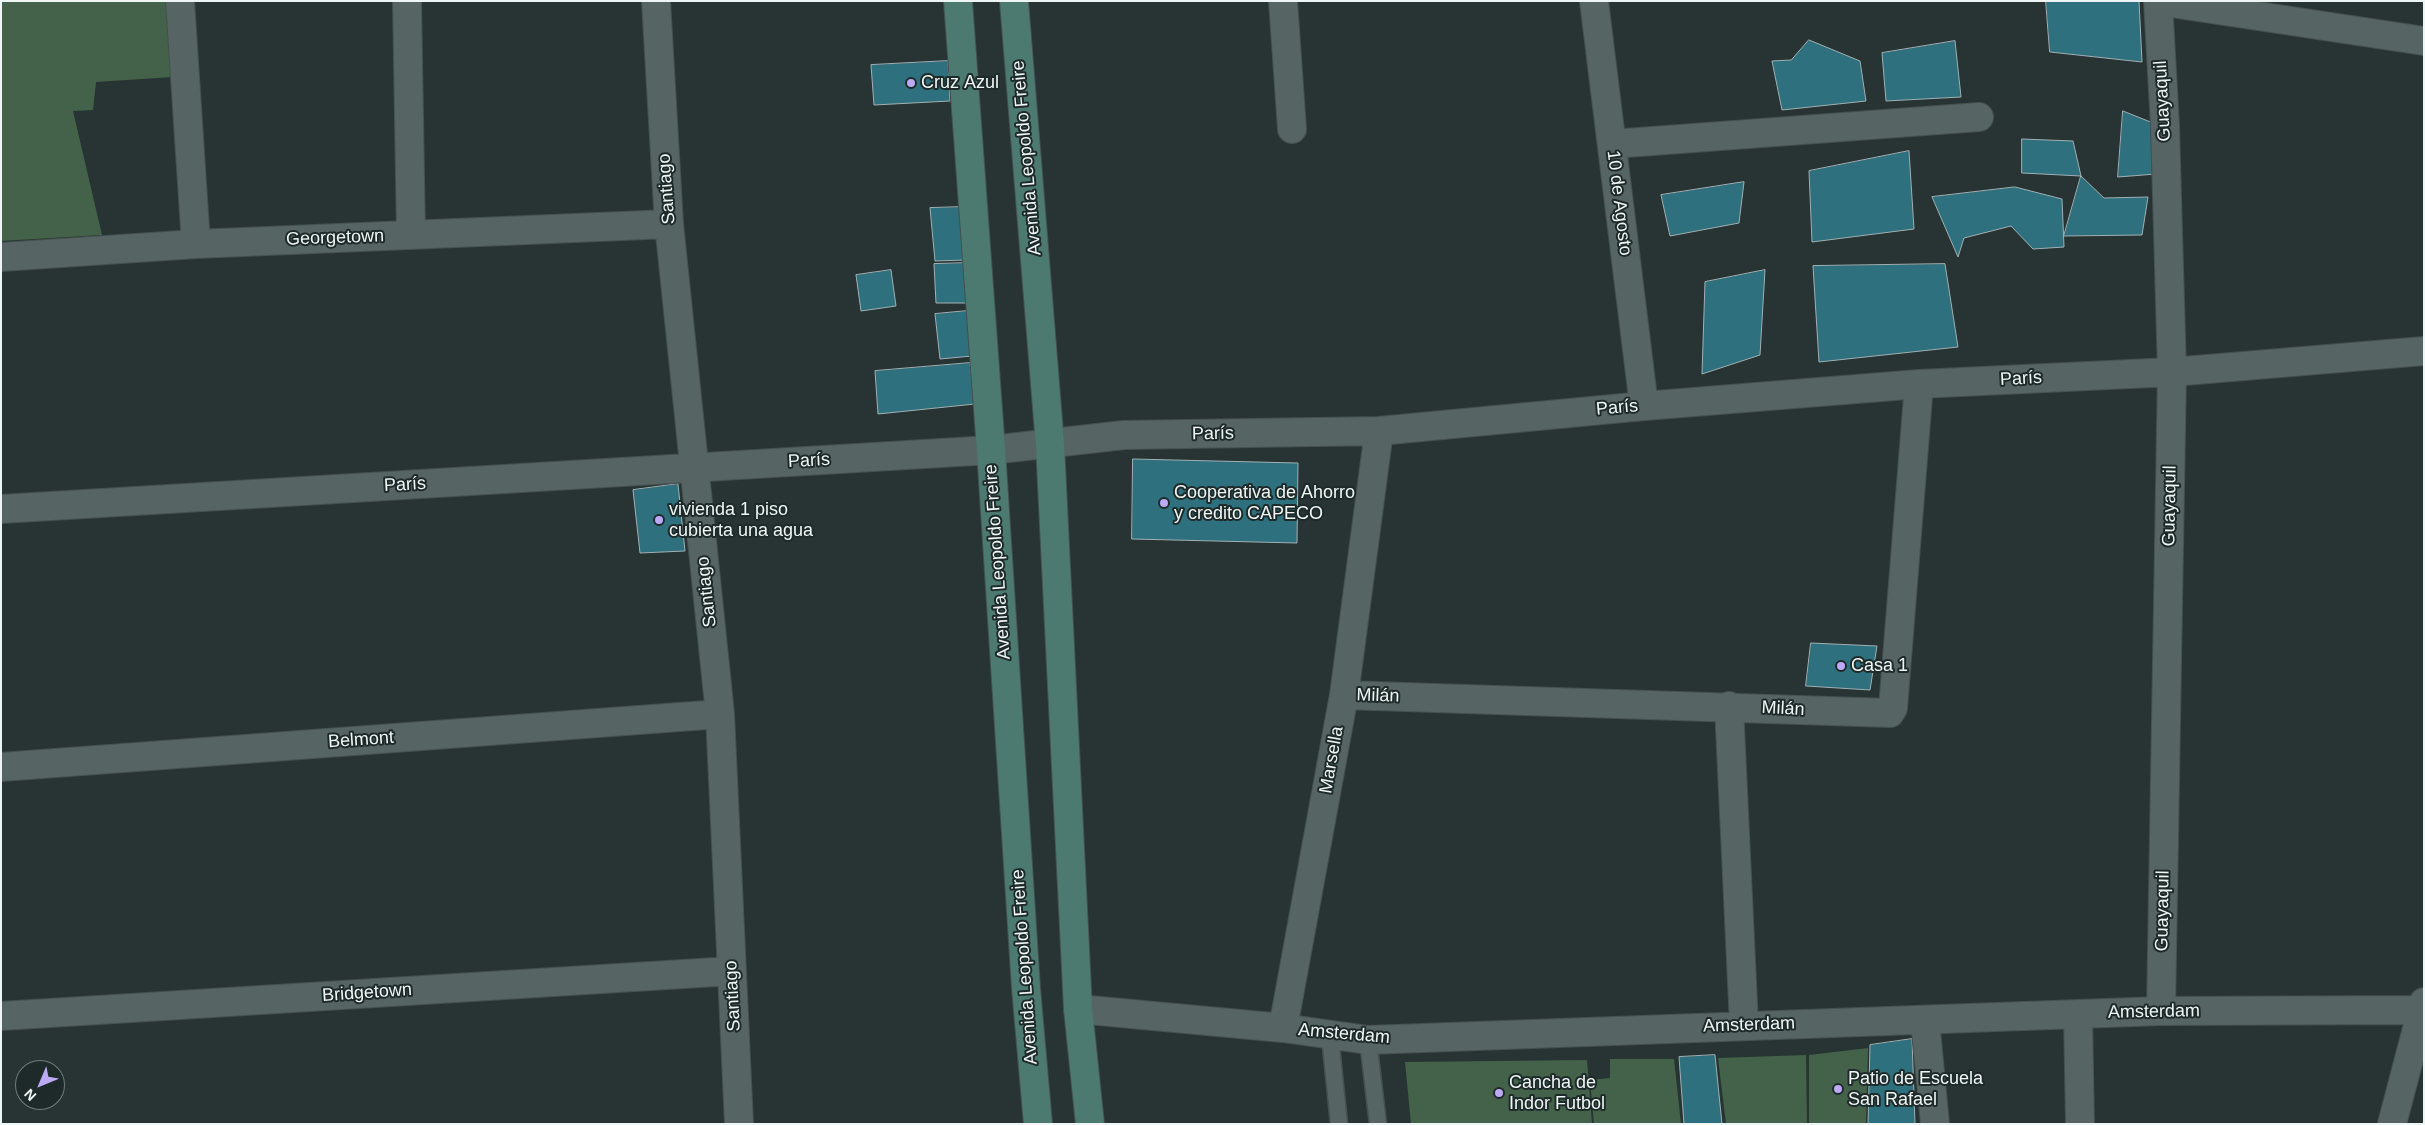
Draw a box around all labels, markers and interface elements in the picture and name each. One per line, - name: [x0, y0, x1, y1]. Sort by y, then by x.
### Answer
- street label: Avenida Leopoldo Freire: [1008, 60, 1046, 256]
- street label: Guayaquil: [2150, 60, 2176, 142]
- place label: Cruz Azul: [921, 72, 999, 94]
- marker: Cruz Azul: [905, 77, 917, 89]
- street label: 10 de Agosto: [1602, 149, 1636, 257]
- street label: Santiago: [654, 153, 680, 225]
- street label: Georgetown: [286, 225, 384, 251]
- street label: París: [1999, 367, 2043, 391]
- street label: París: [1595, 395, 1639, 421]
- street label: París: [1192, 423, 1234, 445]
- street label: París: [787, 449, 831, 473]
- street label: Avenida Leopoldo Freire: [980, 464, 1016, 660]
- street label: Guayaquil: [2158, 465, 2182, 547]
- street label: París: [383, 473, 427, 497]
- place label: Cooperativa de Ahorro y credito CAPECO: [1174, 482, 1355, 524]
- marker: Cooperativa de Ahorro y credito CAPECO: [1158, 497, 1170, 509]
- place label: vivienda 1 piso cubierta una agua: [669, 499, 813, 542]
- marker: vivienda 1 piso cubierta una agua: [653, 514, 665, 526]
- street label: Santiago: [693, 556, 721, 628]
- place label: Casa 1: [1851, 655, 1908, 677]
- marker: Casa 1: [1835, 660, 1847, 672]
- street label: Milán: [1356, 684, 1400, 708]
- street label: Milán: [1761, 697, 1805, 721]
- street label: Marsella: [1315, 725, 1349, 795]
- street label: Belmont: [327, 727, 395, 753]
- street label: Avenida Leopoldo Freire: [1007, 869, 1043, 1065]
- street label: Guayaquil: [2151, 870, 2175, 952]
- street label: Santiago: [720, 960, 746, 1032]
- street label: Bridgetown: [321, 979, 413, 1007]
- street label: Amsterdam: [2108, 1000, 2200, 1024]
- street label: Amsterdam: [1703, 1013, 1795, 1037]
- street label: Amsterdam: [1297, 1019, 1391, 1049]
- north arrow: [15, 1060, 65, 1110]
- place label: Patio de Escuela San Rafael: [1848, 1068, 1983, 1110]
- place label: Cancha de Indor Futbol: [1509, 1072, 1605, 1114]
- marker: Patio de Escuela San Rafael: [1832, 1083, 1844, 1095]
- text: N: [21, 1086, 39, 1104]
- marker: Cancha de Indor Futbol: [1493, 1087, 1505, 1099]

